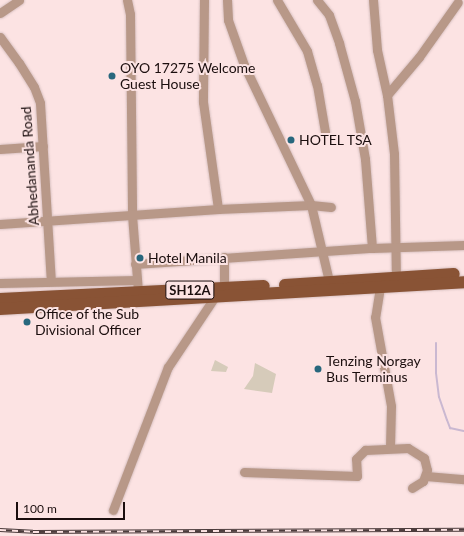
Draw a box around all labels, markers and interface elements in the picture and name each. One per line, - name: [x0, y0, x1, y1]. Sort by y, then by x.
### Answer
- place label: OYO 17275 Welcome Guest House: [120, 60, 256, 92]
- marker: OYO 17275 Welcome Guest House: [107, 71, 117, 81]
- street label: Abhedananda Road: [17, 106, 43, 226]
- place label: HOTEL TSA: [299, 132, 373, 148]
- marker: HOTEL TSA: [286, 135, 296, 145]
- place label: Hotel Manila: [148, 250, 227, 266]
- marker: Hotel Manila: [135, 253, 145, 263]
- road number: SH12A: [165, 279, 215, 301]
- place label: Office of the Sub Divisional Officer: [35, 306, 141, 338]
- marker: Office of the Sub Divisional Officer: [22, 317, 32, 327]
- place label: Tenzing Norgay Bus Terminus: [326, 353, 421, 386]
- marker: Tenzing Norgay Bus Terminus: [313, 364, 323, 374]
- scale bar: [18, 494, 127, 520]
- text: 100 m: [23, 501, 57, 516]

